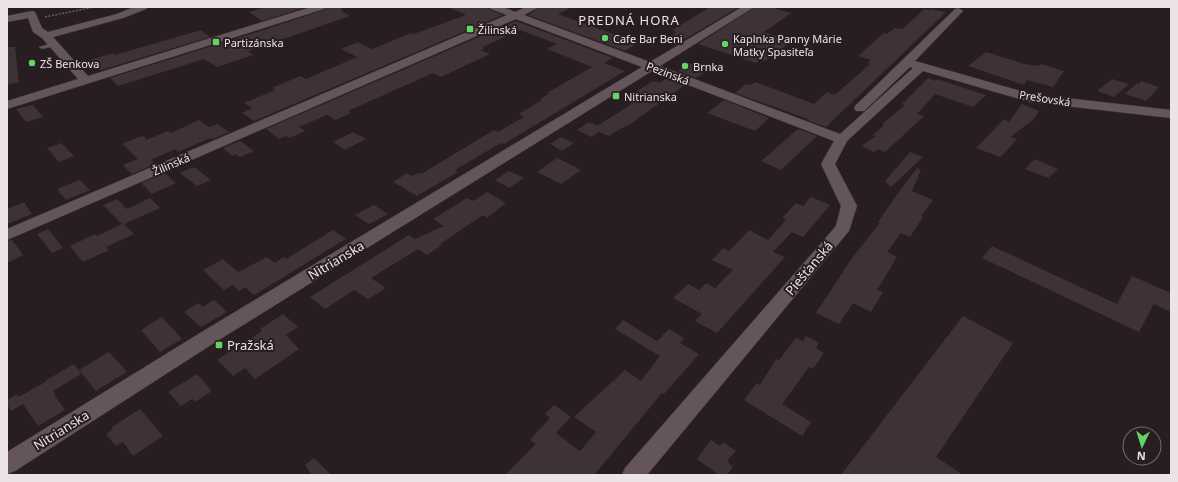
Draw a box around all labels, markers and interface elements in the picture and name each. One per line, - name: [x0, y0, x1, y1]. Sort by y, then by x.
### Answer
- district label: PREDNÁ HORA: [578, 11, 680, 29]
- place label: Žilinská: [478, 22, 517, 37]
- marker: Žilinská: [465, 24, 475, 34]
- place label: Cafe Bar Beni: [613, 31, 683, 46]
- place label: Kaplnka Panny Márie Matky Spasiteľa: [733, 31, 842, 59]
- marker: Cafe Bar Beni: [600, 33, 610, 43]
- place label: Partizánska: [224, 35, 284, 50]
- marker: Partizánska: [211, 37, 221, 47]
- marker: Kaplnka Panny Márie Matky Spasiteľa: [720, 39, 730, 49]
- place label: ZŠ Benkova: [40, 56, 99, 71]
- marker: ZŠ Benkova: [27, 58, 37, 68]
- street label: Pezinská: [644, 58, 692, 88]
- place label: Brnka: [693, 59, 724, 74]
- marker: Brnka: [680, 61, 690, 71]
- street label: Prešovská: [1018, 87, 1072, 109]
- place label: Nitrianska: [624, 89, 677, 104]
- marker: Nitrianska: [611, 91, 621, 101]
- street label: Žilinská: [150, 149, 192, 179]
- street label: Nitrianska: [305, 236, 367, 284]
- street label: Piešťanská: [781, 237, 837, 299]
- place label: Pražská: [227, 336, 274, 354]
- marker: Pražská: [214, 340, 224, 350]
- street label: Nitrianska: [30, 406, 92, 454]
- north arrow: [1122, 426, 1162, 466]
- text: N: [1136, 449, 1146, 464]

